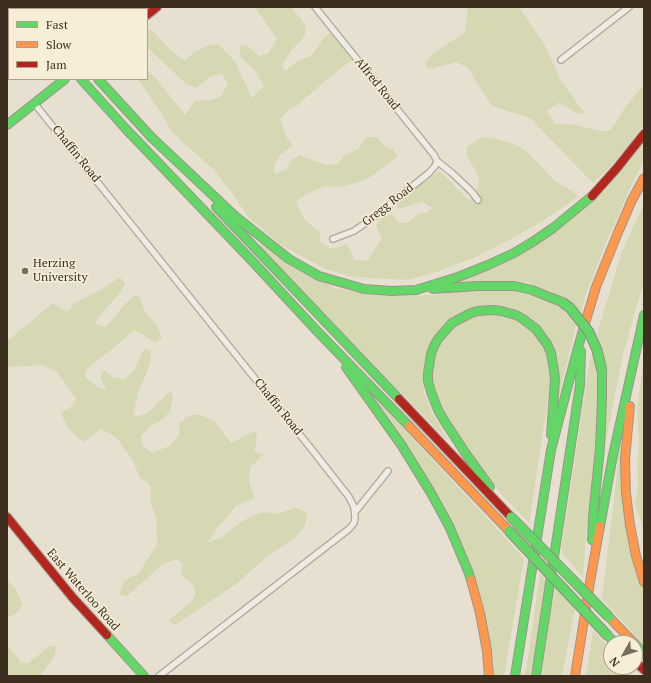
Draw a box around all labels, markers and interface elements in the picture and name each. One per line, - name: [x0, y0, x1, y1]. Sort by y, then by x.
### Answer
- legend: [8, 8, 148, 80]
- text: Fast: [46, 17, 68, 32]
- text: Slow: [46, 37, 71, 52]
- street label: Alfred Road: [352, 55, 402, 113]
- text: Jam: [46, 57, 67, 72]
- street label: Chaffin Road: [49, 123, 103, 185]
- street label: Gregg Road: [359, 180, 417, 230]
- place label: Herzing University: [33, 257, 88, 285]
- marker: Herzing University: [20, 266, 30, 276]
- street label: Chaffin Road: [251, 376, 305, 438]
- street label: East Waterloo Road: [44, 546, 122, 634]
- north arrow: [603, 635, 643, 675]
- text: N: [606, 654, 623, 670]

